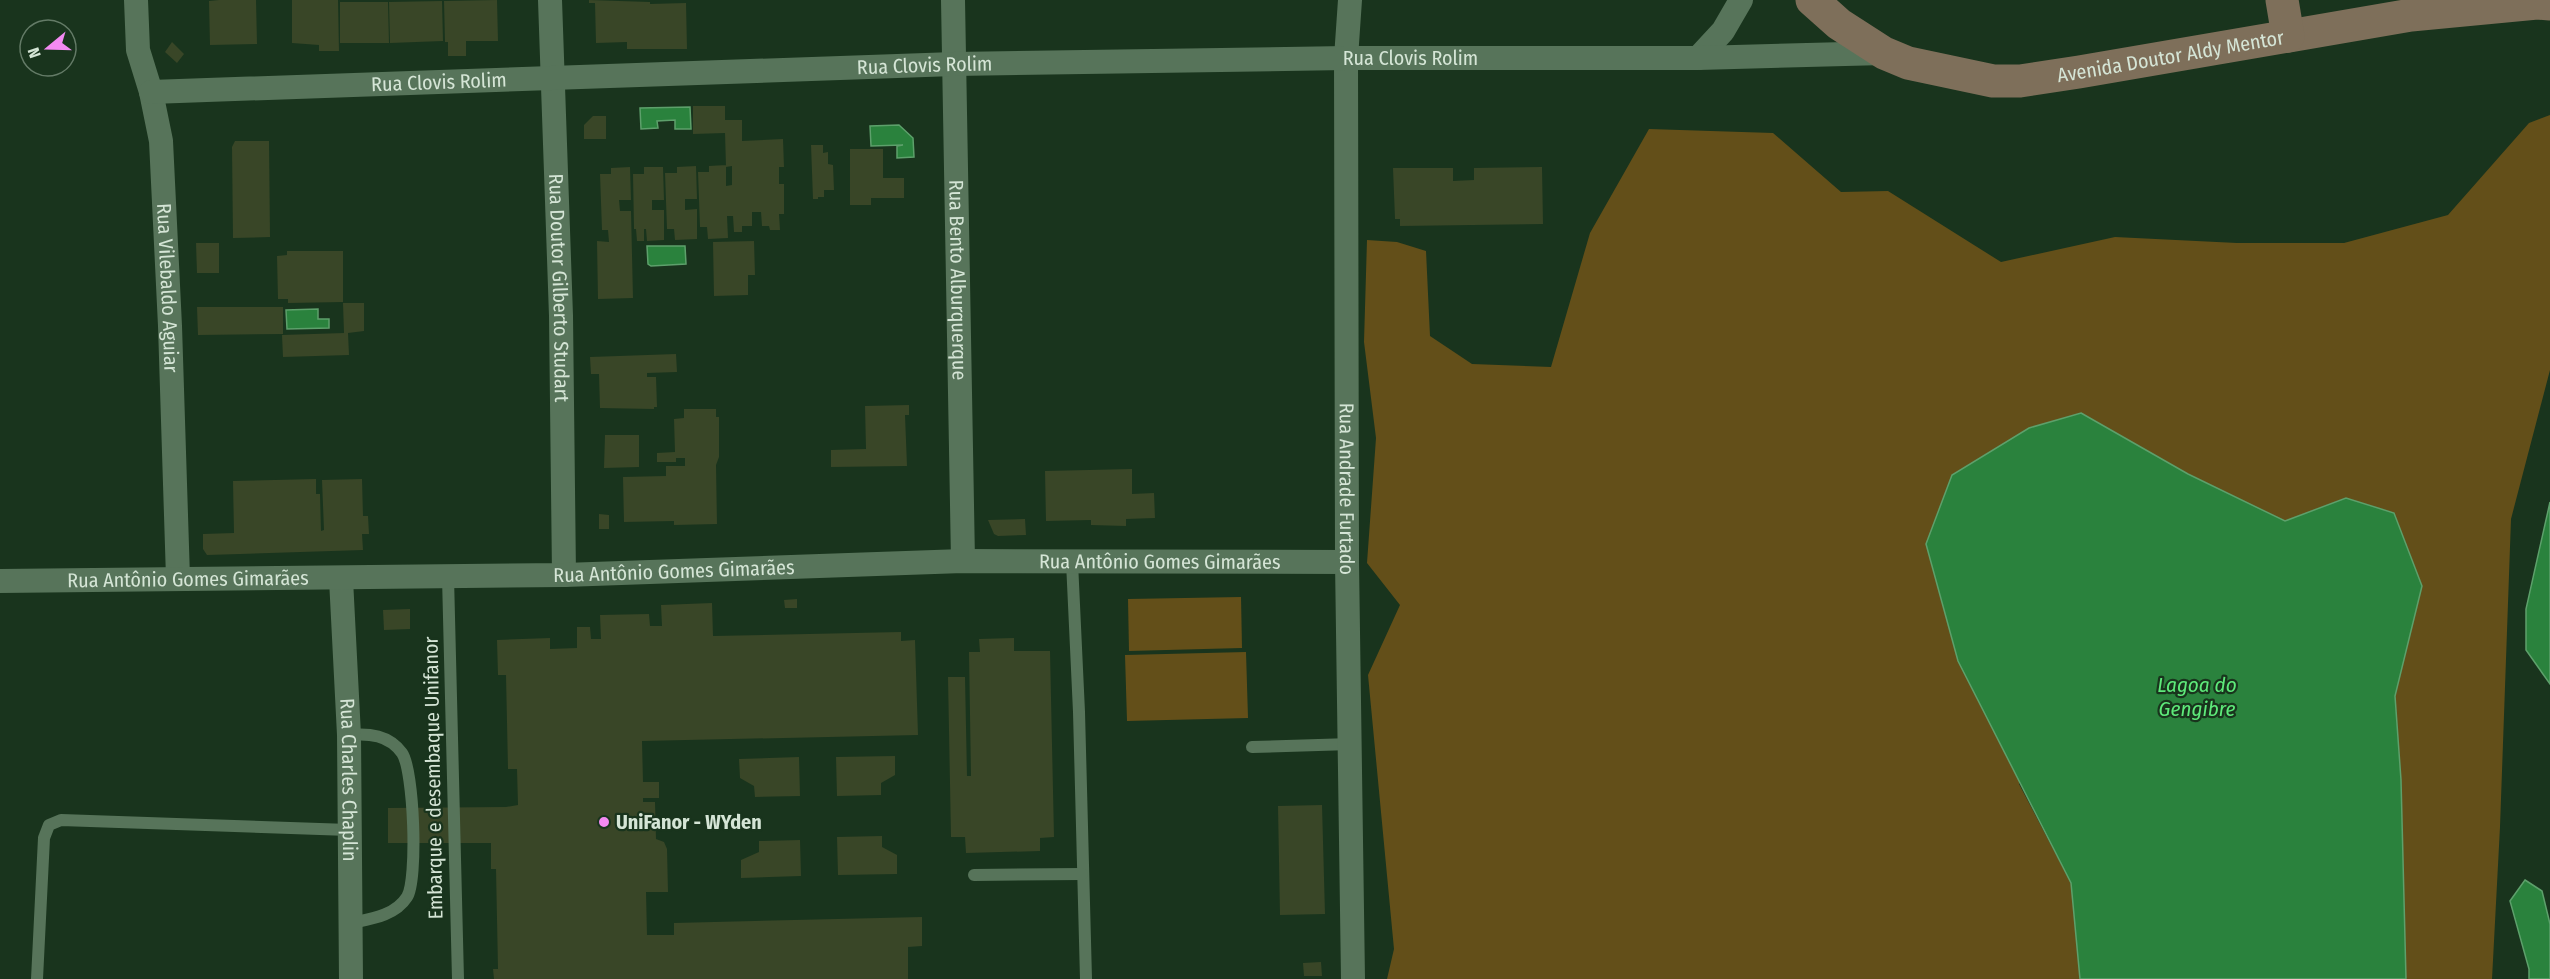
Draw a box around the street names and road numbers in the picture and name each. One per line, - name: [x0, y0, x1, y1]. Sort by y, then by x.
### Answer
- street label: Avenida Doutor Aldy Mentor: [2055, 25, 2286, 87]
- street label: Rua Clovis Rolim: [1343, 46, 1478, 70]
- street label: Rua Clovis Rolim: [856, 51, 992, 79]
- street label: Rua Clovis Rolim: [371, 68, 507, 96]
- street label: Rua Doutor Gilberto Studart: [544, 173, 574, 403]
- street label: Rua Bento Alburquerque: [944, 179, 972, 381]
- street label: Rua Vilebaldo Aguiar: [152, 203, 183, 373]
- street label: Rua Andrade Furtado: [1335, 403, 1359, 575]
- street label: Rua Antônio Gomes Gimarães: [1039, 549, 1280, 574]
- street label: Rua Antônio Gomes Gimarães: [553, 555, 795, 587]
- street label: Rua Antônio Gomes Gimarães: [67, 566, 309, 592]
- street label: Embarque e desembaque Unifanor: [419, 636, 447, 920]
- street label: Rua Charles Chaplin: [335, 698, 362, 862]

